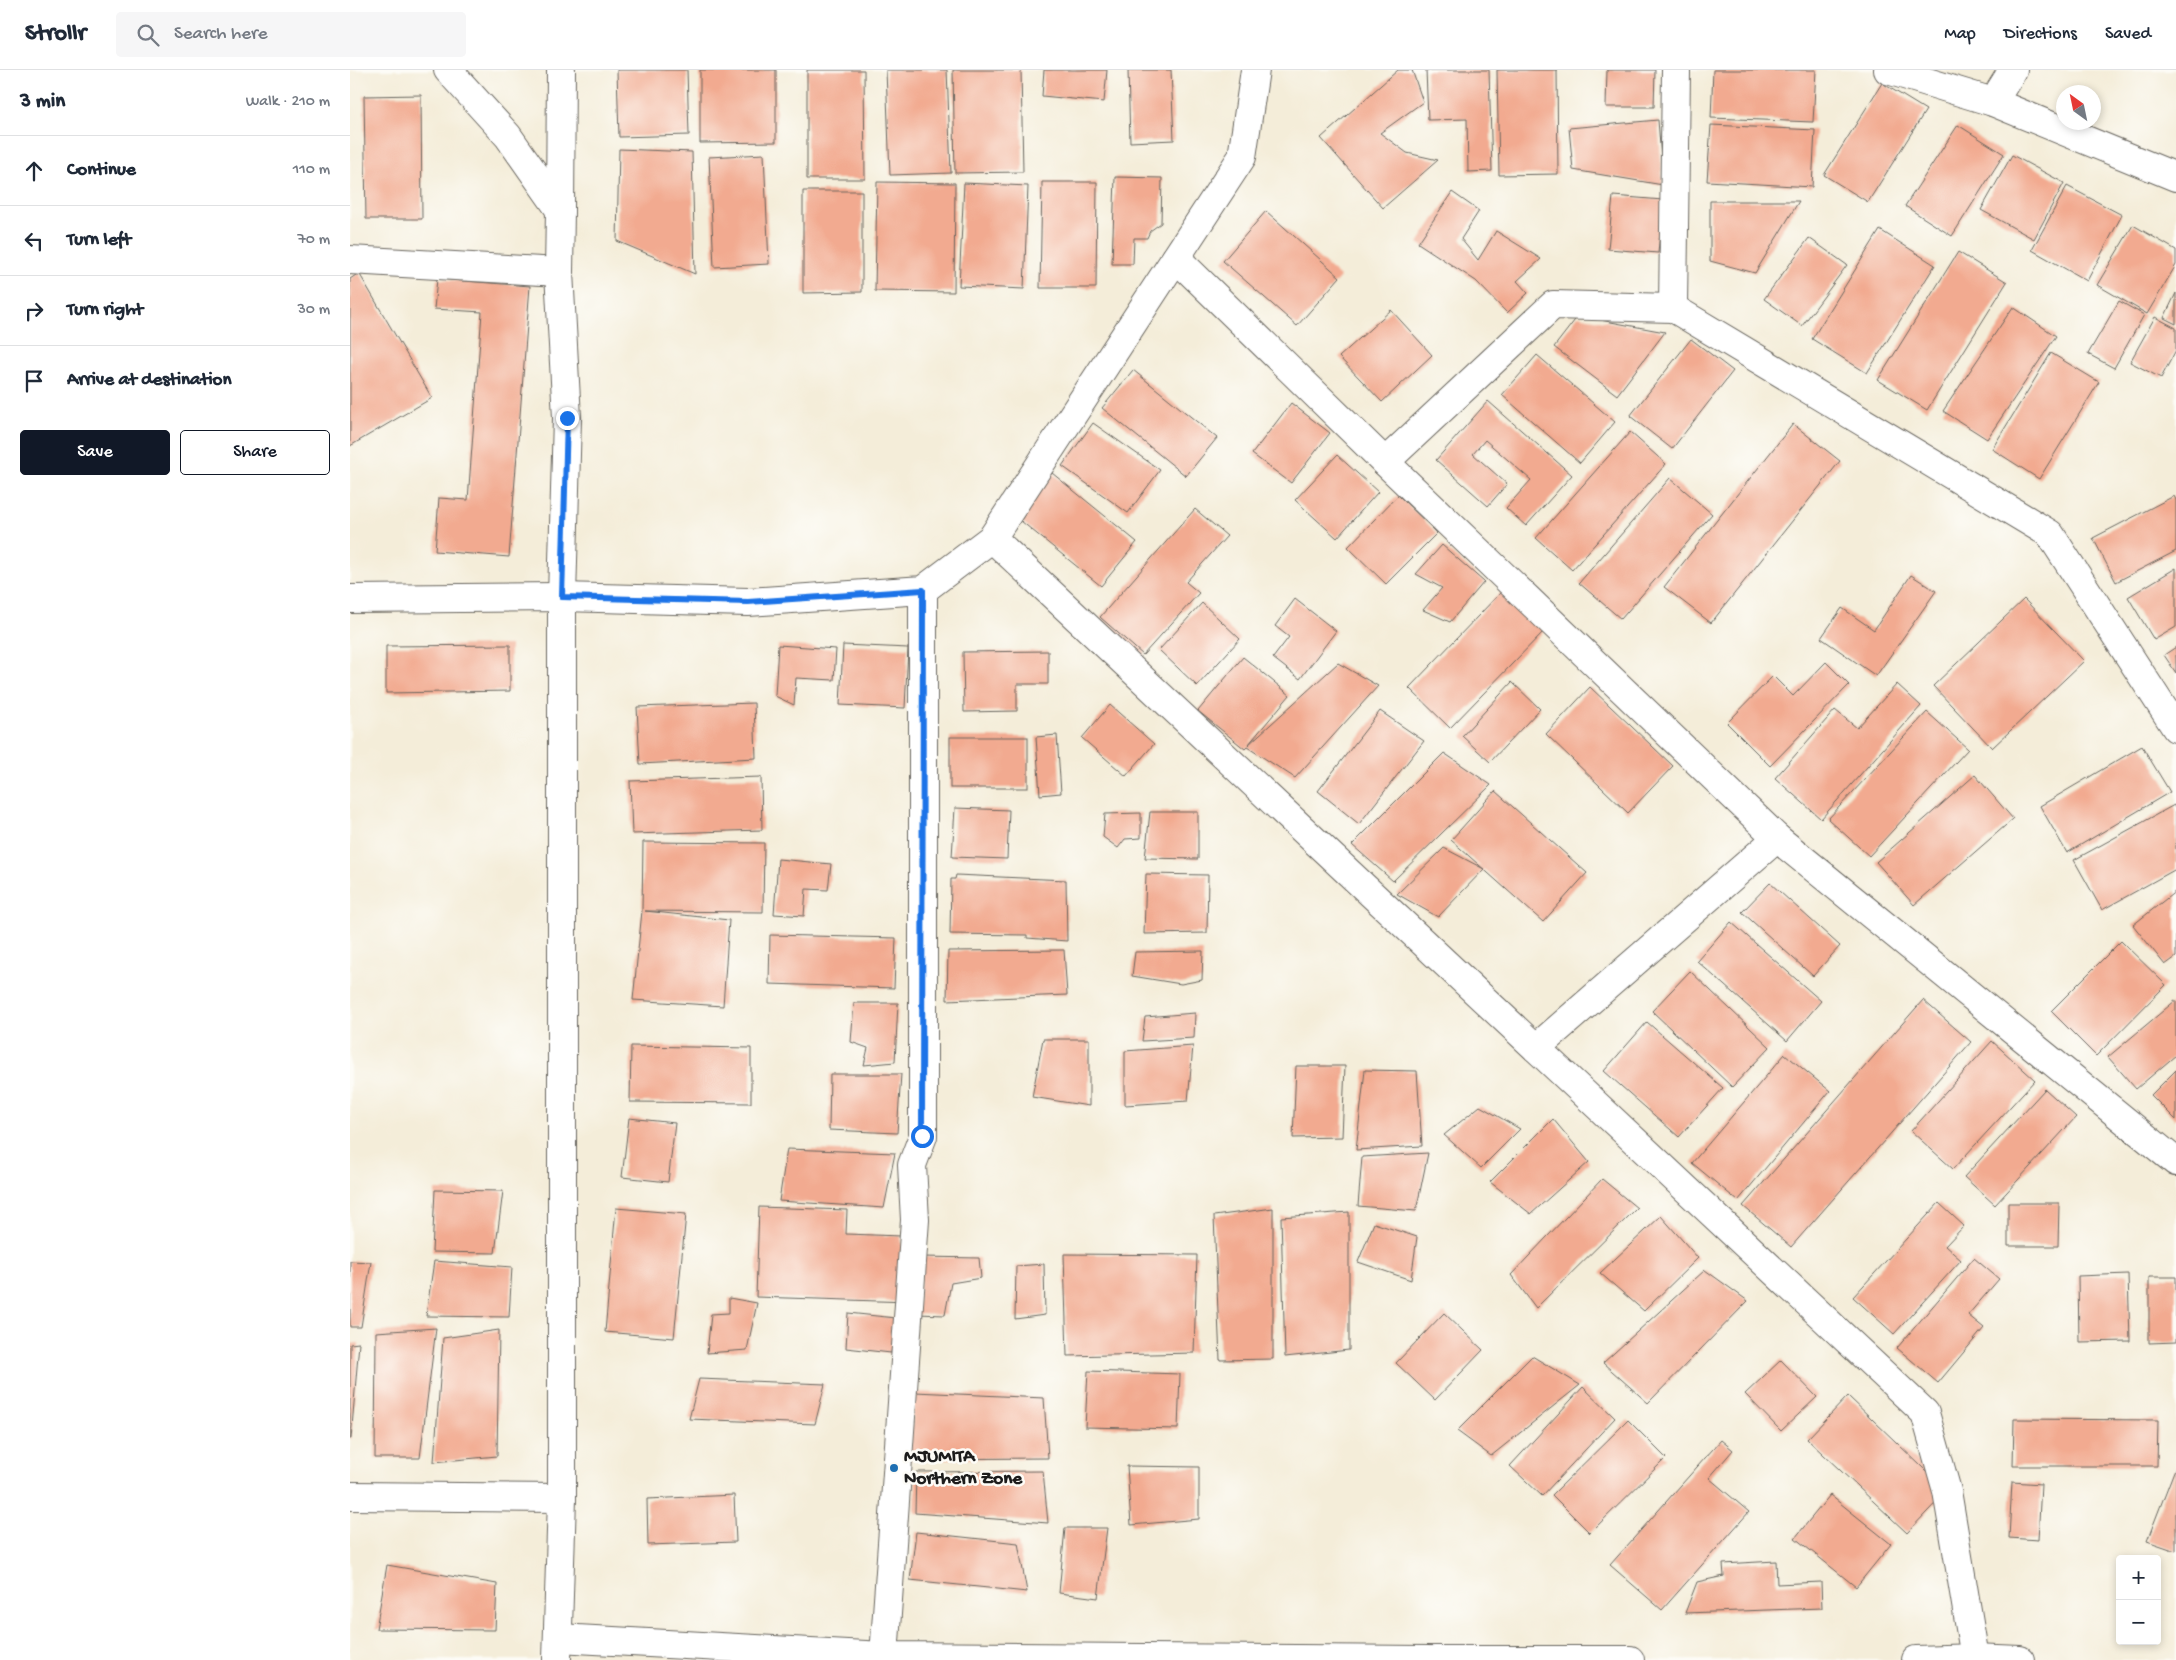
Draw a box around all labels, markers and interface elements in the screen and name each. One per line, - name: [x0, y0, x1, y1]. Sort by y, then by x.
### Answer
- search box: [116, 12, 466, 57]
- text: Strollr: [25, 20, 86, 49]
- icon: search: [134, 21, 162, 49]
- text: Search here: [174, 23, 268, 46]
- text: Map: [1944, 24, 1976, 45]
- text: Directions: [2004, 24, 2077, 45]
- text: Saved: [2105, 24, 2151, 45]
- north arrow: [2056, 85, 2101, 130]
- text: 3 min: [20, 90, 65, 115]
- text: Walk · 210 m: [246, 93, 330, 112]
- icon: ahead: [20, 157, 48, 185]
- text: Continue: [67, 159, 136, 182]
- text: 110 m: [293, 161, 330, 180]
- icon: left: [20, 227, 48, 255]
- text: Turn left: [67, 229, 131, 252]
- text: 70 m: [297, 231, 330, 250]
- icon: right: [20, 297, 48, 325]
- text: Turn right: [67, 299, 143, 322]
- text: 30 m: [297, 301, 330, 320]
- icon: arrive: [20, 367, 48, 395]
- text: Arrive at destination: [67, 369, 231, 392]
- route end: [556, 407, 579, 430]
- button: Save: [20, 430, 170, 475]
- button: Share: [180, 430, 330, 475]
- route start: [911, 1125, 934, 1148]
- place label: MJUMITA Northern Zone: [904, 1446, 1023, 1491]
- marker: MJUMITA Northern Zone: [888, 1462, 900, 1474]
- map controls: [2116, 1555, 2161, 1645]
- button: +: [2116, 1555, 2161, 1600]
- button: −: [2116, 1600, 2161, 1645]

